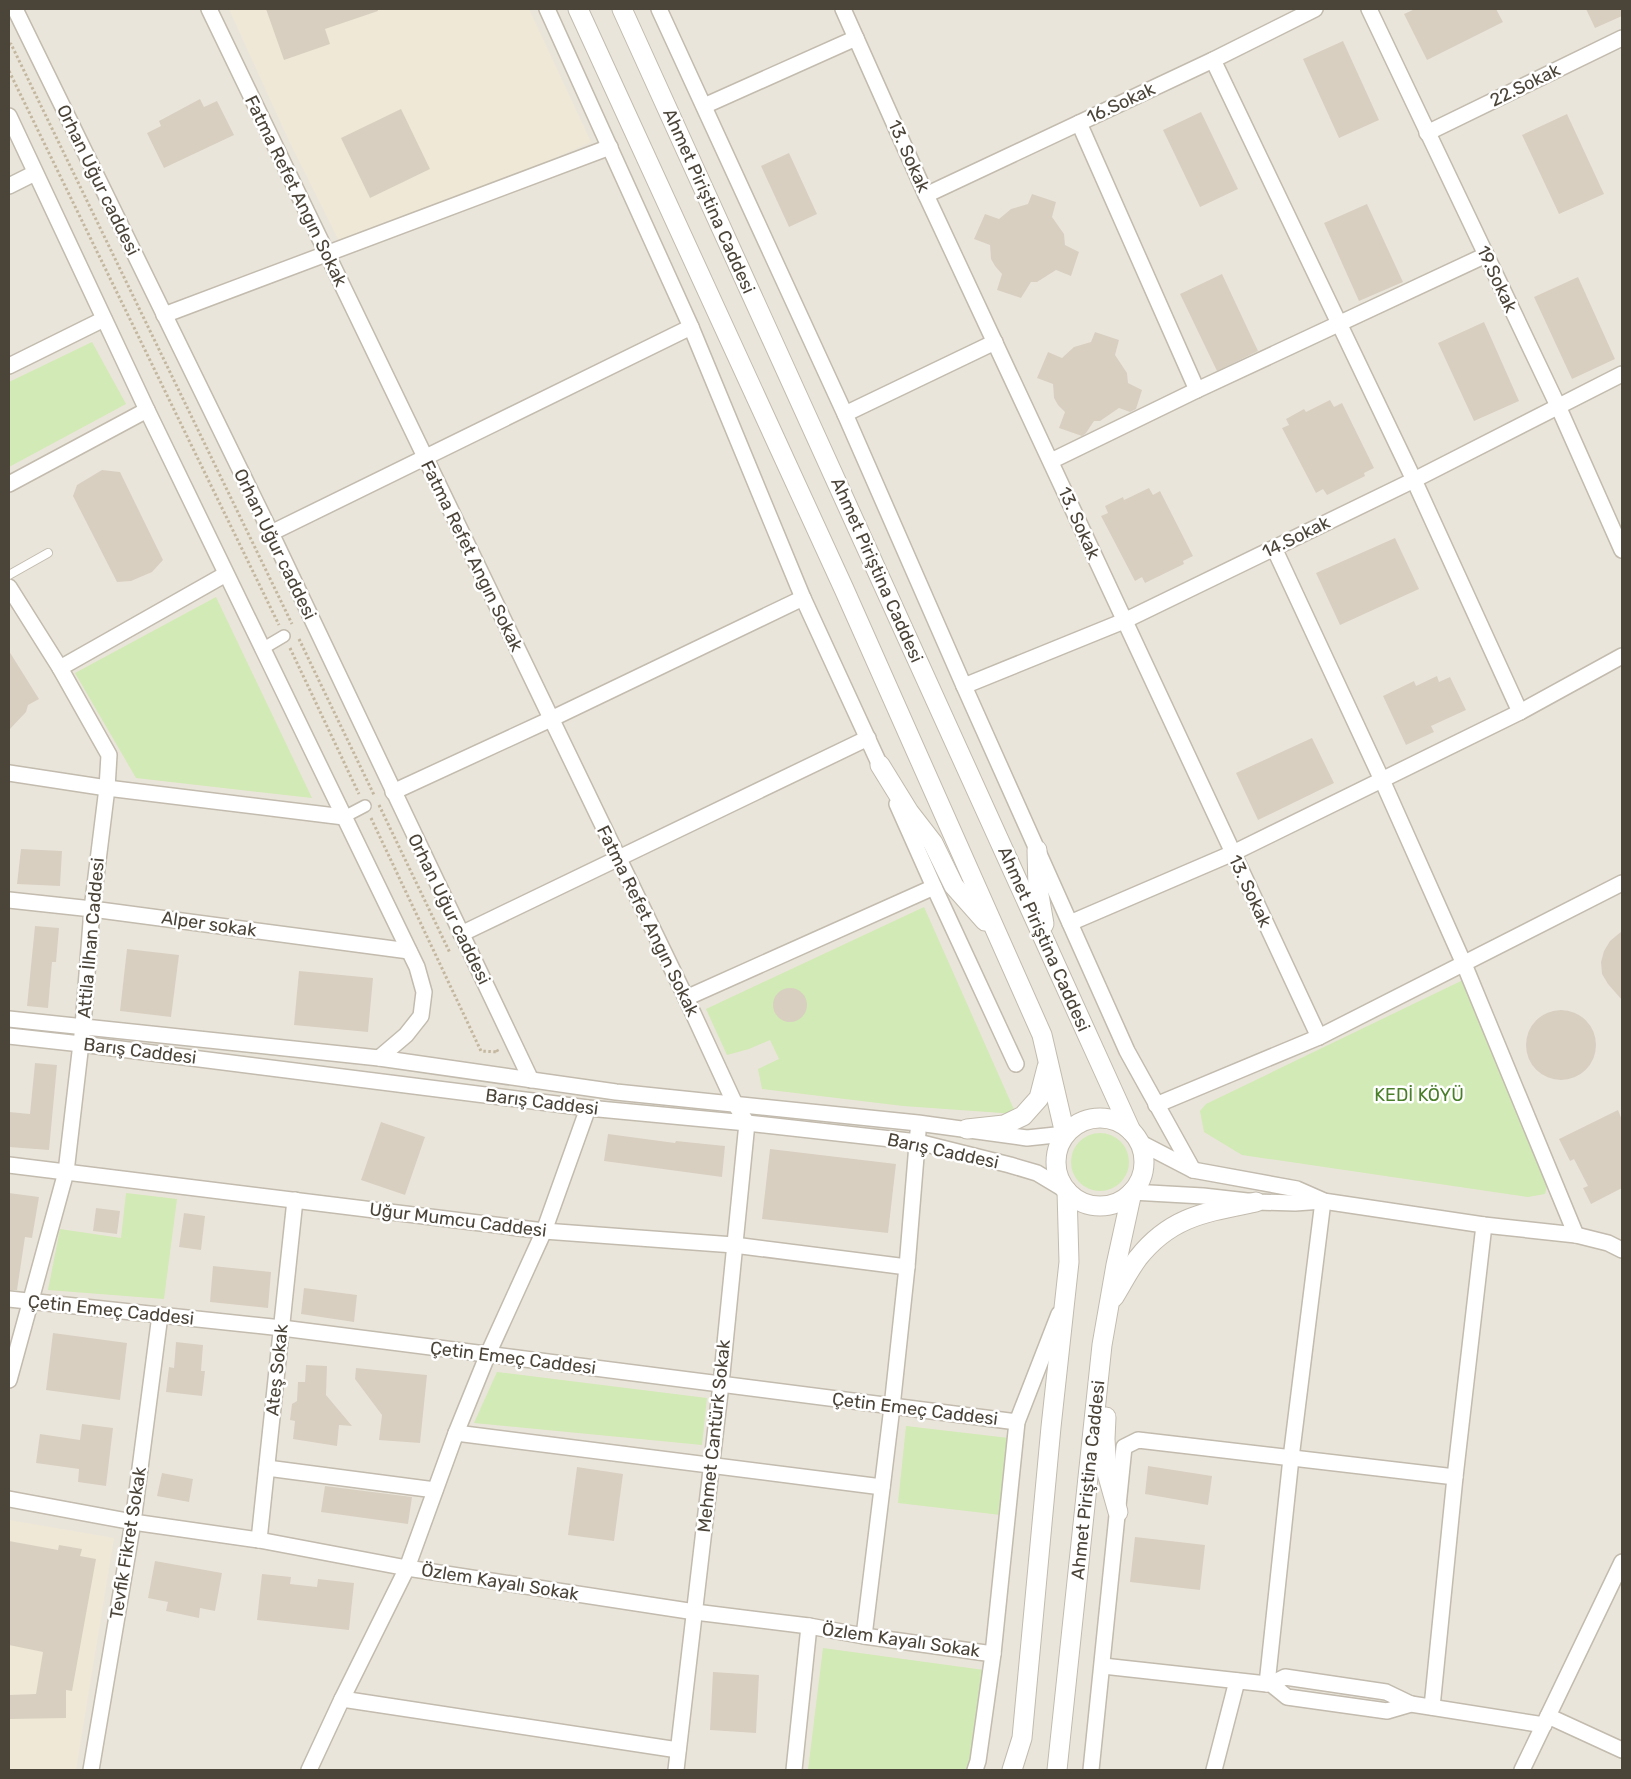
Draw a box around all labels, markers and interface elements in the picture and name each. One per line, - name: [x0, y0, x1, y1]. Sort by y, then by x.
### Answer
- street label: 22.Sokak: [1486, 58, 1564, 111]
- street label: 16.Sokak: [1083, 77, 1159, 128]
- street label: Fatma Refet Angın Sokak: [240, 92, 352, 291]
- street label: Orhan Uğur caddesi: [52, 101, 144, 259]
- street label: Ahmet Piriştina Caddesi: [658, 105, 760, 297]
- street label: 13. Sokak: [883, 116, 935, 196]
- street label: 19.Sokak: [1472, 242, 1522, 317]
- street label: Fatma Refet Angın Sokak: [416, 457, 528, 656]
- street label: Orhan Uğur caddesi: [229, 465, 321, 623]
- street label: Ahmet Piriştina Caddesi: [826, 474, 928, 666]
- street label: 13. Sokak: [1053, 483, 1105, 563]
- street label: 14.Sokak: [1258, 511, 1334, 563]
- street label: Fatma Refet Angın Sokak: [592, 822, 704, 1021]
- street label: Orhan Uğur caddesi: [403, 830, 495, 988]
- street label: Ahmet Piriştina Caddesi: [993, 843, 1095, 1035]
- street label: 13. Sokak: [1224, 851, 1277, 931]
- street label: Attila İlhan Caddesi: [73, 857, 109, 1019]
- street label: Alper sokak: [160, 906, 259, 942]
- street label: Barış Caddesi: [82, 1033, 198, 1069]
- street label: Barış Caddesi: [484, 1084, 600, 1120]
- park label: KEDİ KÖYÜ: [1374, 1084, 1464, 1106]
- street label: Barış Caddesi: [885, 1128, 1001, 1174]
- street label: Uğur Mumcu Caddesi: [368, 1198, 548, 1242]
- street label: Çetin Emeç Caddesi: [27, 1290, 195, 1330]
- street label: Ateş Sokak: [261, 1322, 293, 1417]
- street label: Çetin Emeç Caddesi: [429, 1337, 597, 1379]
- street label: Mehmet Cantürk Sokak: [693, 1338, 735, 1533]
- street label: Ahmet Piriştina Caddesi: [1067, 1379, 1109, 1581]
- street label: Çetin Emeç Caddesi: [831, 1388, 999, 1430]
- street label: Tevfik Fikret Sokak: [105, 1465, 151, 1621]
- street label: Özlem Kayalı Sokak: [420, 1559, 581, 1605]
- street label: Özlem Kayalı Sokak: [821, 1618, 982, 1662]

